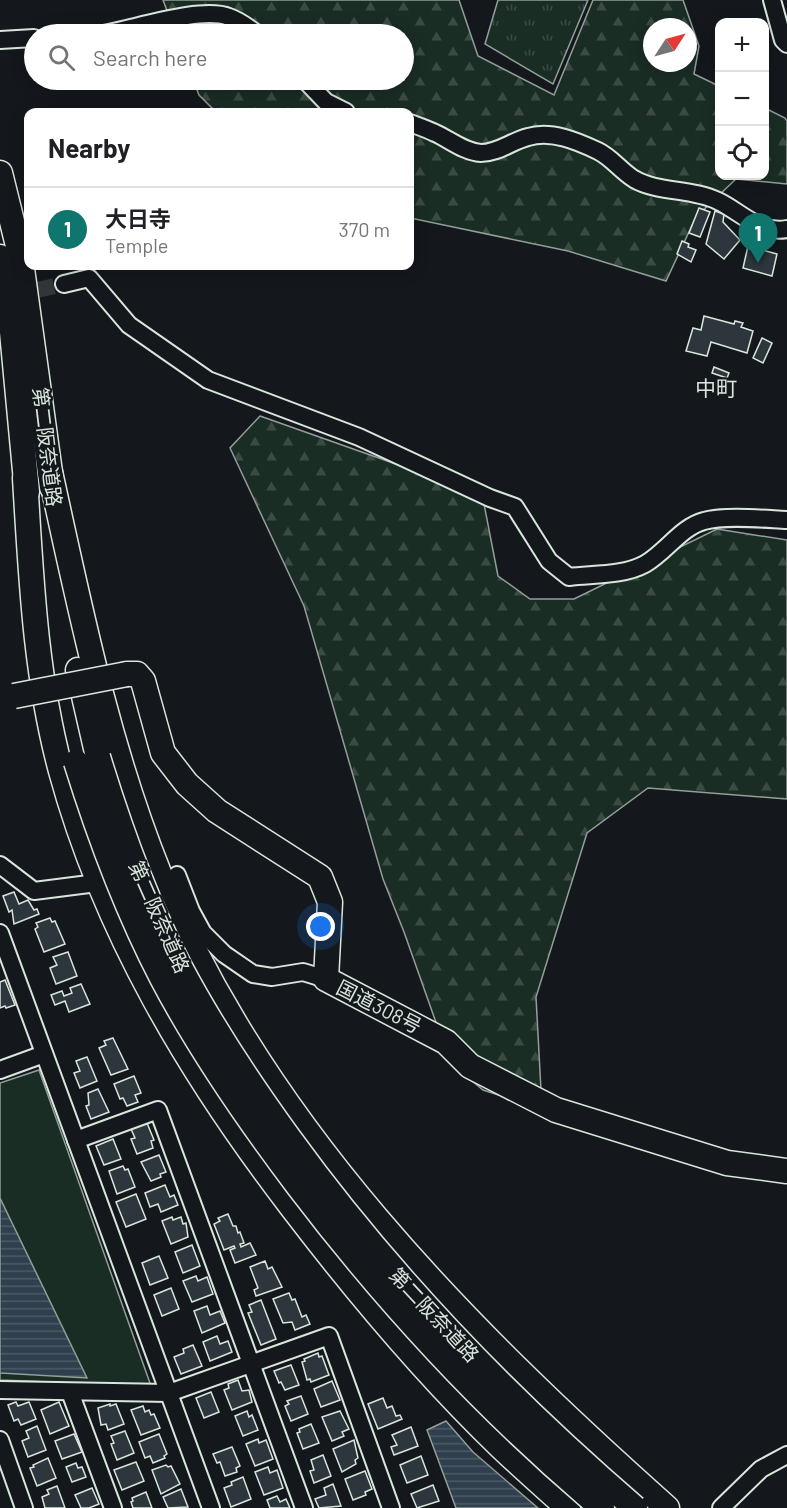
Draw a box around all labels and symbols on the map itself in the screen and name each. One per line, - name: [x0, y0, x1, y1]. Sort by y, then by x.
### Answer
- north arrow: [643, 18, 697, 72]
- pin: 1: [738, 214, 777, 263]
- district label: 中町: [695, 375, 737, 400]
- street label: 第二阪奈道路: [29, 386, 67, 508]
- street label: 第二阪奈道路: [125, 857, 195, 976]
- your location: [306, 912, 335, 941]
- street label: 国道308号: [333, 975, 426, 1038]
- street label: 第二阪奈道路: [385, 1262, 484, 1366]

